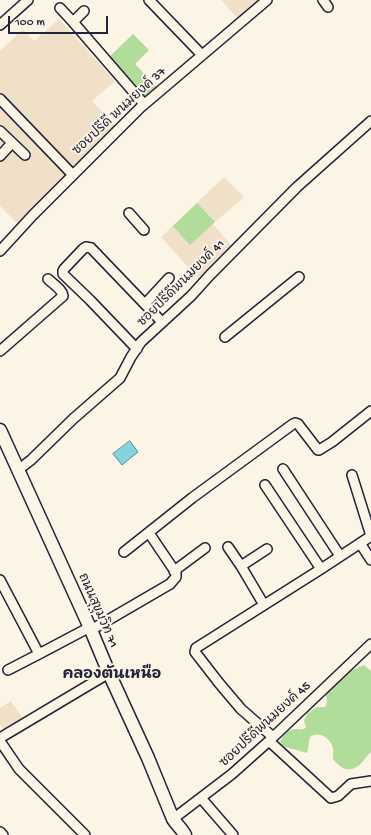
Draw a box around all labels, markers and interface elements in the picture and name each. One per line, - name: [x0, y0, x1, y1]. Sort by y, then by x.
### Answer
- scale bar: [10, 8, 110, 34]
- text: 100 m: [15, 16, 45, 30]
- street label: ซอยปรีดี พนมยงค์ 37: [70, 65, 170, 159]
- street label: ซอยปรีดีพนมยงค์ 41: [135, 237, 229, 331]
- street label: ถนนสุขุมวิท 71: [74, 571, 120, 651]
- district label: คลองตันเหนือ: [63, 667, 161, 685]
- street label: ซอยปรีดีพนมยงค์ 45: [217, 679, 315, 771]

